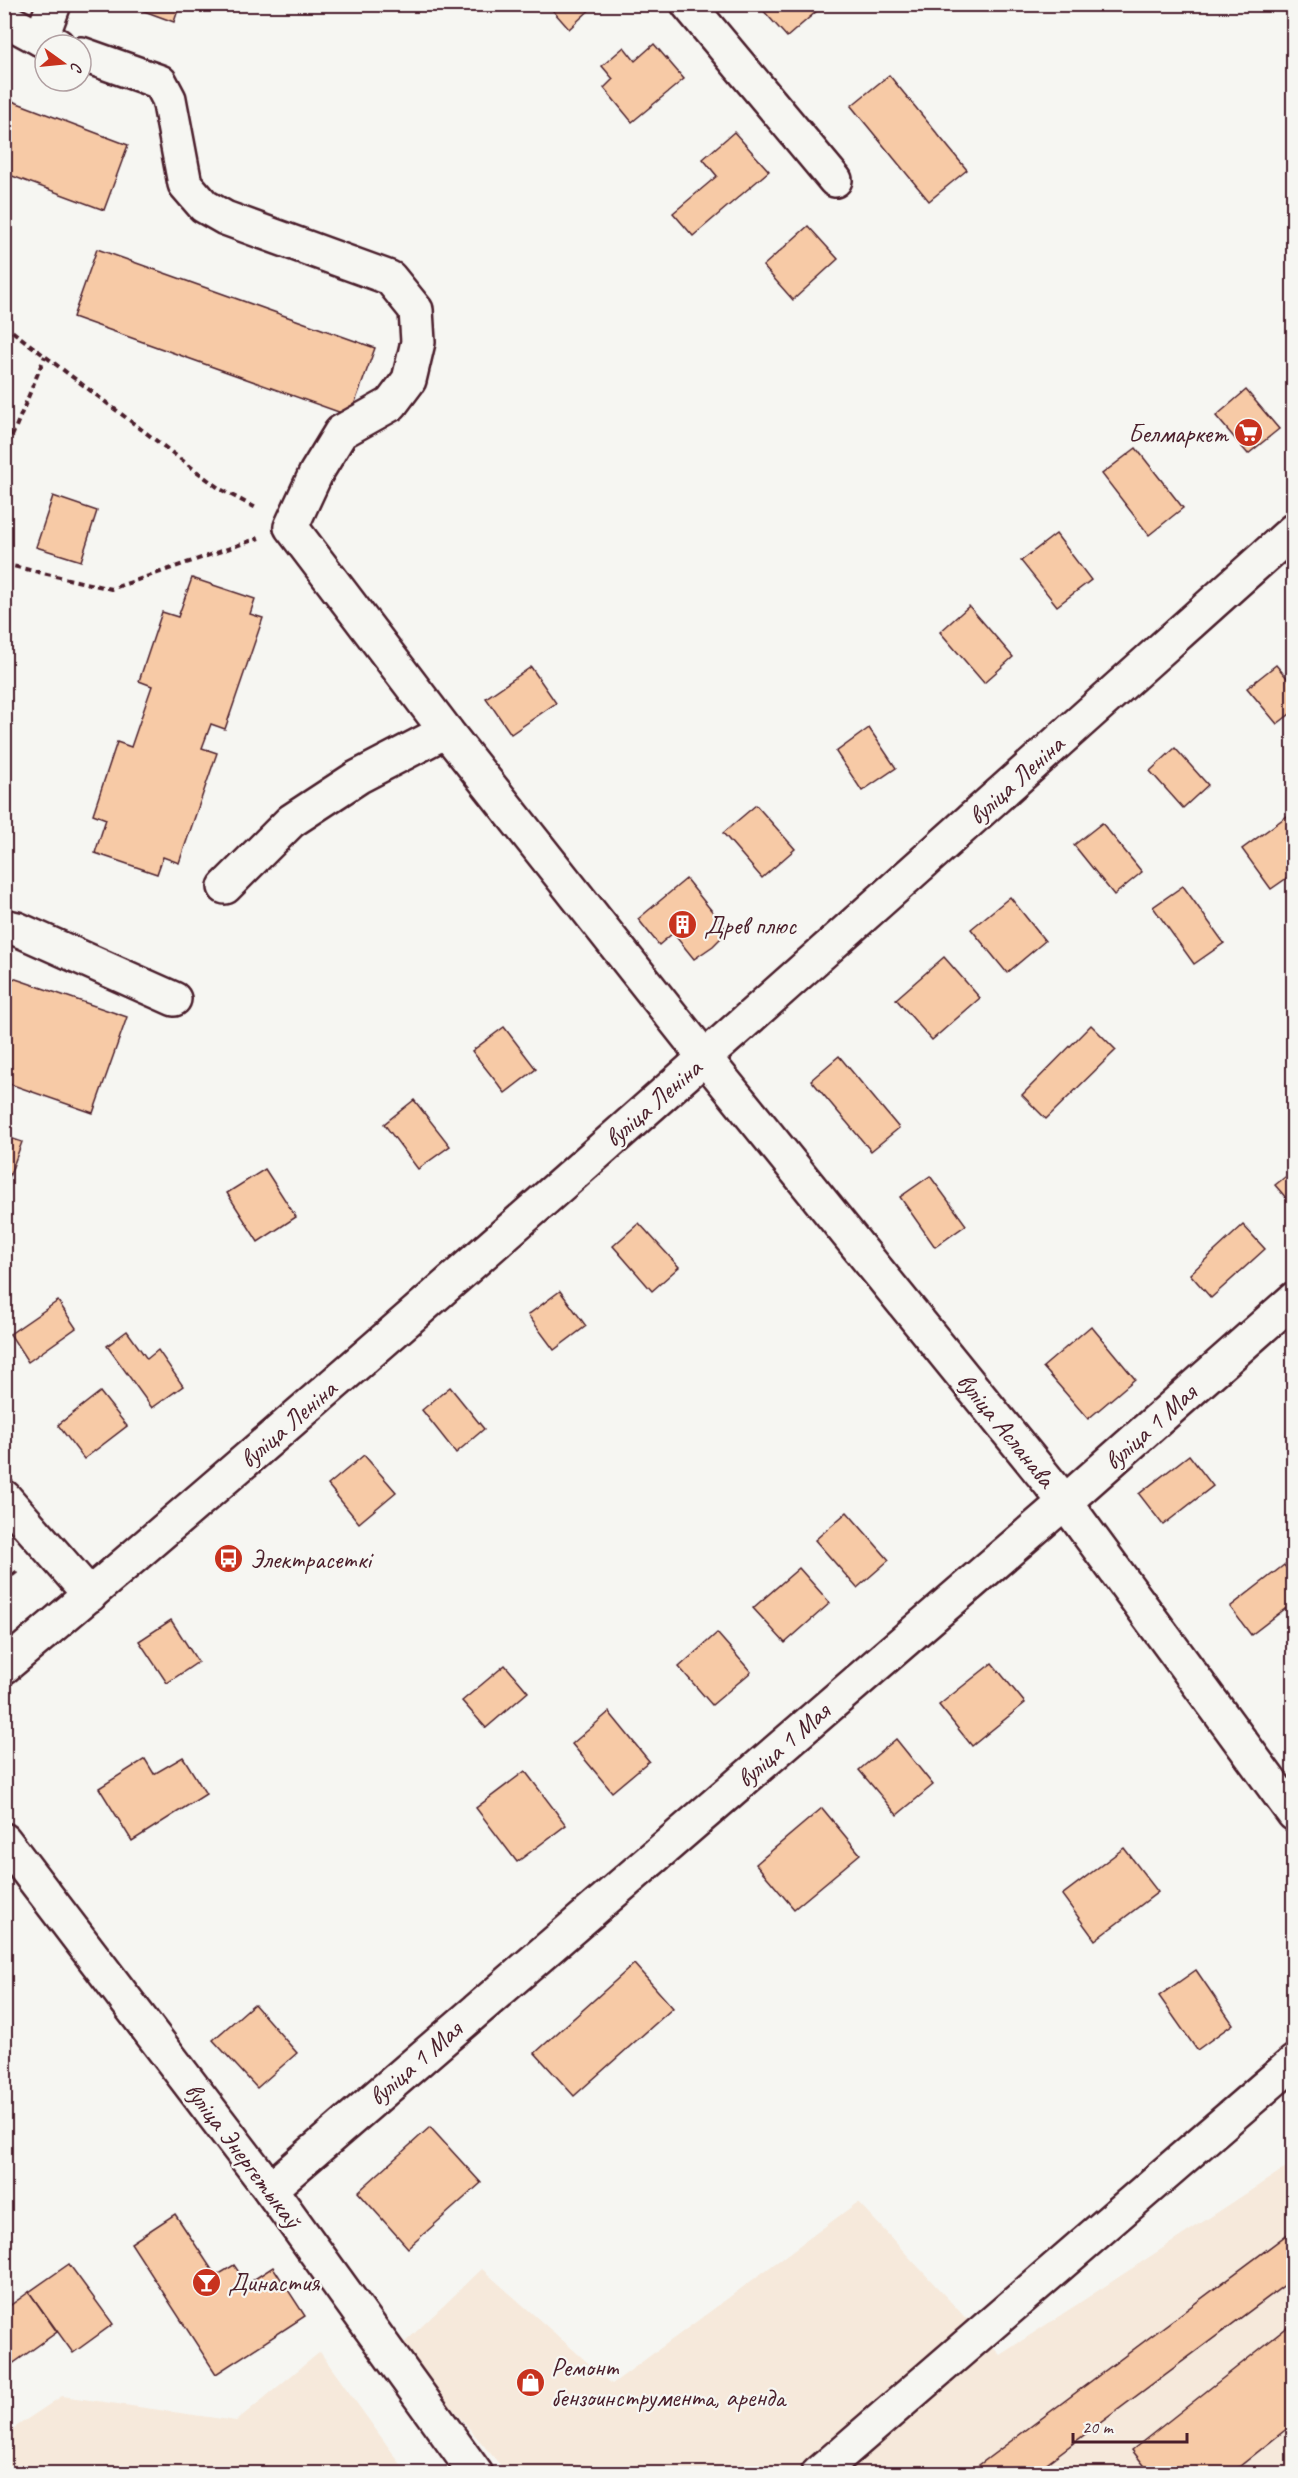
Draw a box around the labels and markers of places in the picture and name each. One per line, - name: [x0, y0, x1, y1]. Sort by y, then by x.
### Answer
- place label: Белмаркет: [1128, 417, 1230, 450]
- supermarket icon: Белмаркет: [1233, 417, 1265, 449]
- building icon: Древ плюс: [667, 909, 699, 941]
- place label: Древ плюс: [704, 909, 797, 942]
- bus stop icon: Электрасеткі: [213, 1543, 245, 1575]
- place label: Электрасеткі: [250, 1543, 374, 1576]
- bar icon: Династия: [191, 2266, 223, 2298]
- place label: Династия: [228, 2266, 321, 2299]
- place label: Ремонт бензоинструмента, аренда: [551, 2351, 787, 2414]
- shop icon: Ремонт бензоинструмента, аренда: [514, 2366, 546, 2398]

